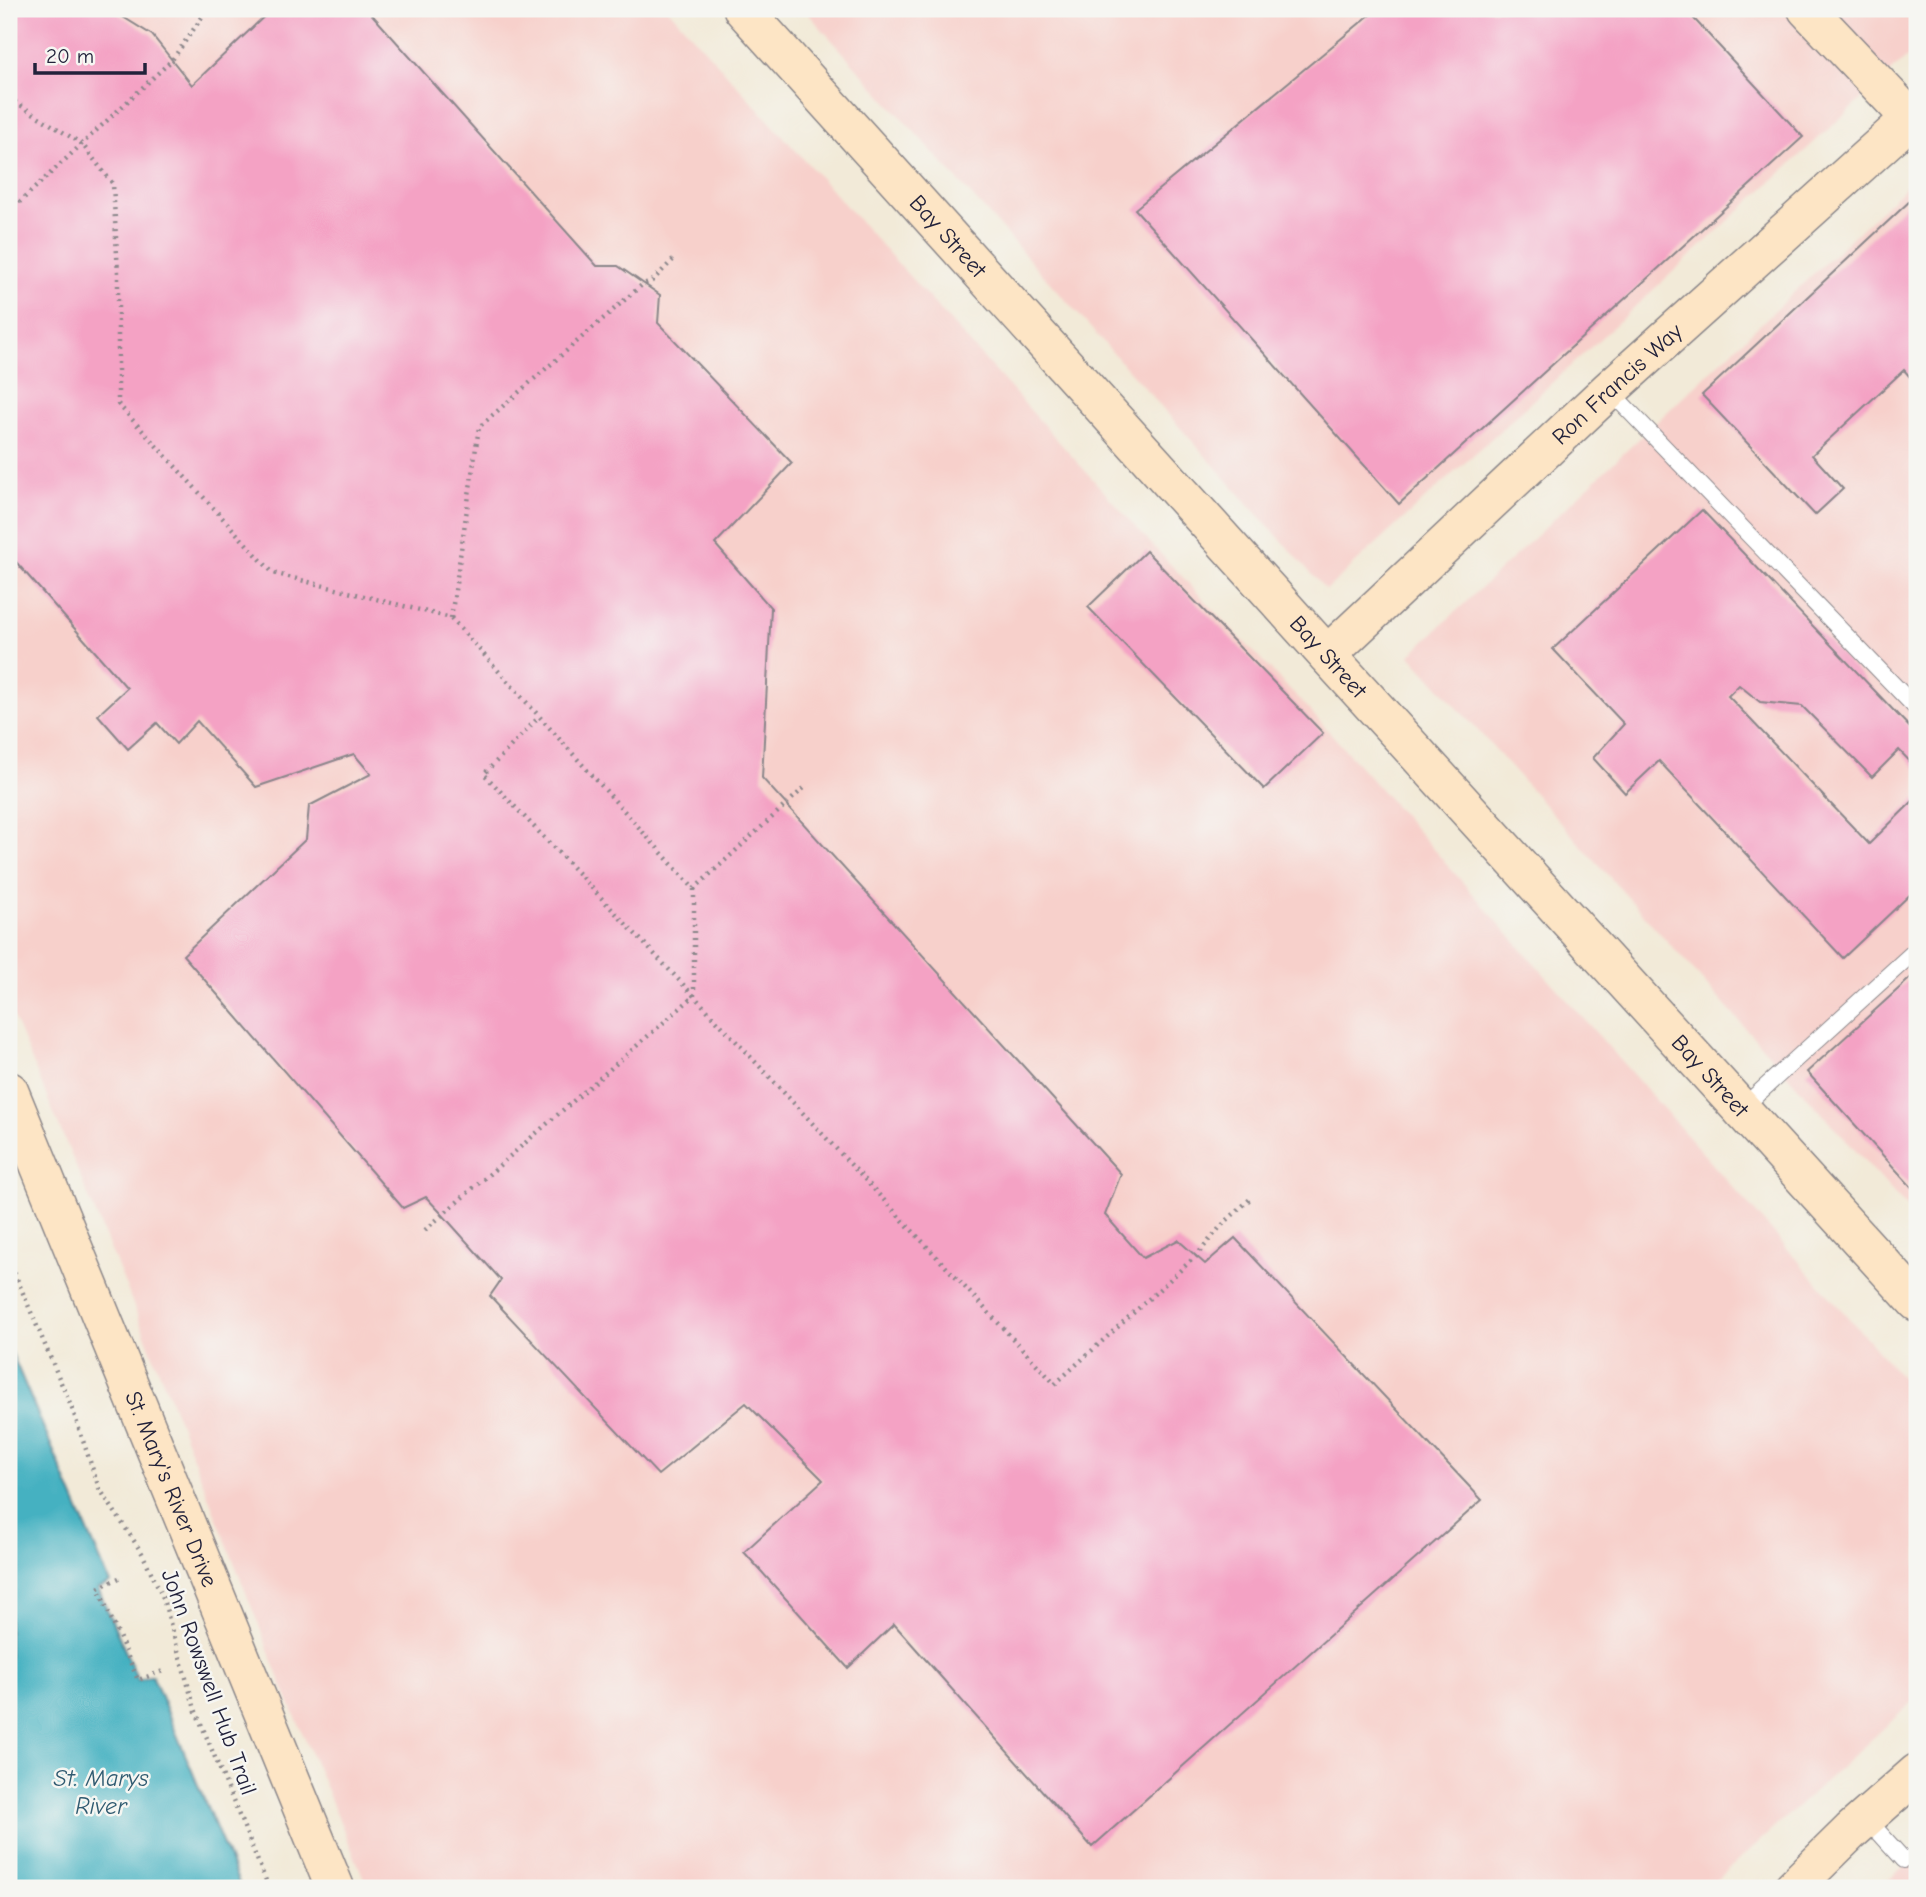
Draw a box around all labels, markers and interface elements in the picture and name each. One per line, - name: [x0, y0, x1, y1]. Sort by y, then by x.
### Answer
- scale bar: [35, 32, 145, 76]
- text: 20 m: [46, 44, 94, 68]
- street label: Bay Street: [904, 189, 993, 284]
- street label: Ron Francis Way: [1546, 317, 1688, 450]
- street label: Bay Street: [1284, 610, 1374, 704]
- street label: Bay Street: [1666, 1029, 1756, 1123]
- street label: St. Mary's River Drive: [120, 1387, 224, 1591]
- street label: John Rowswell Hub Trail: [156, 1566, 262, 1798]
- water label: St. Marys River: [54, 1764, 149, 1820]

